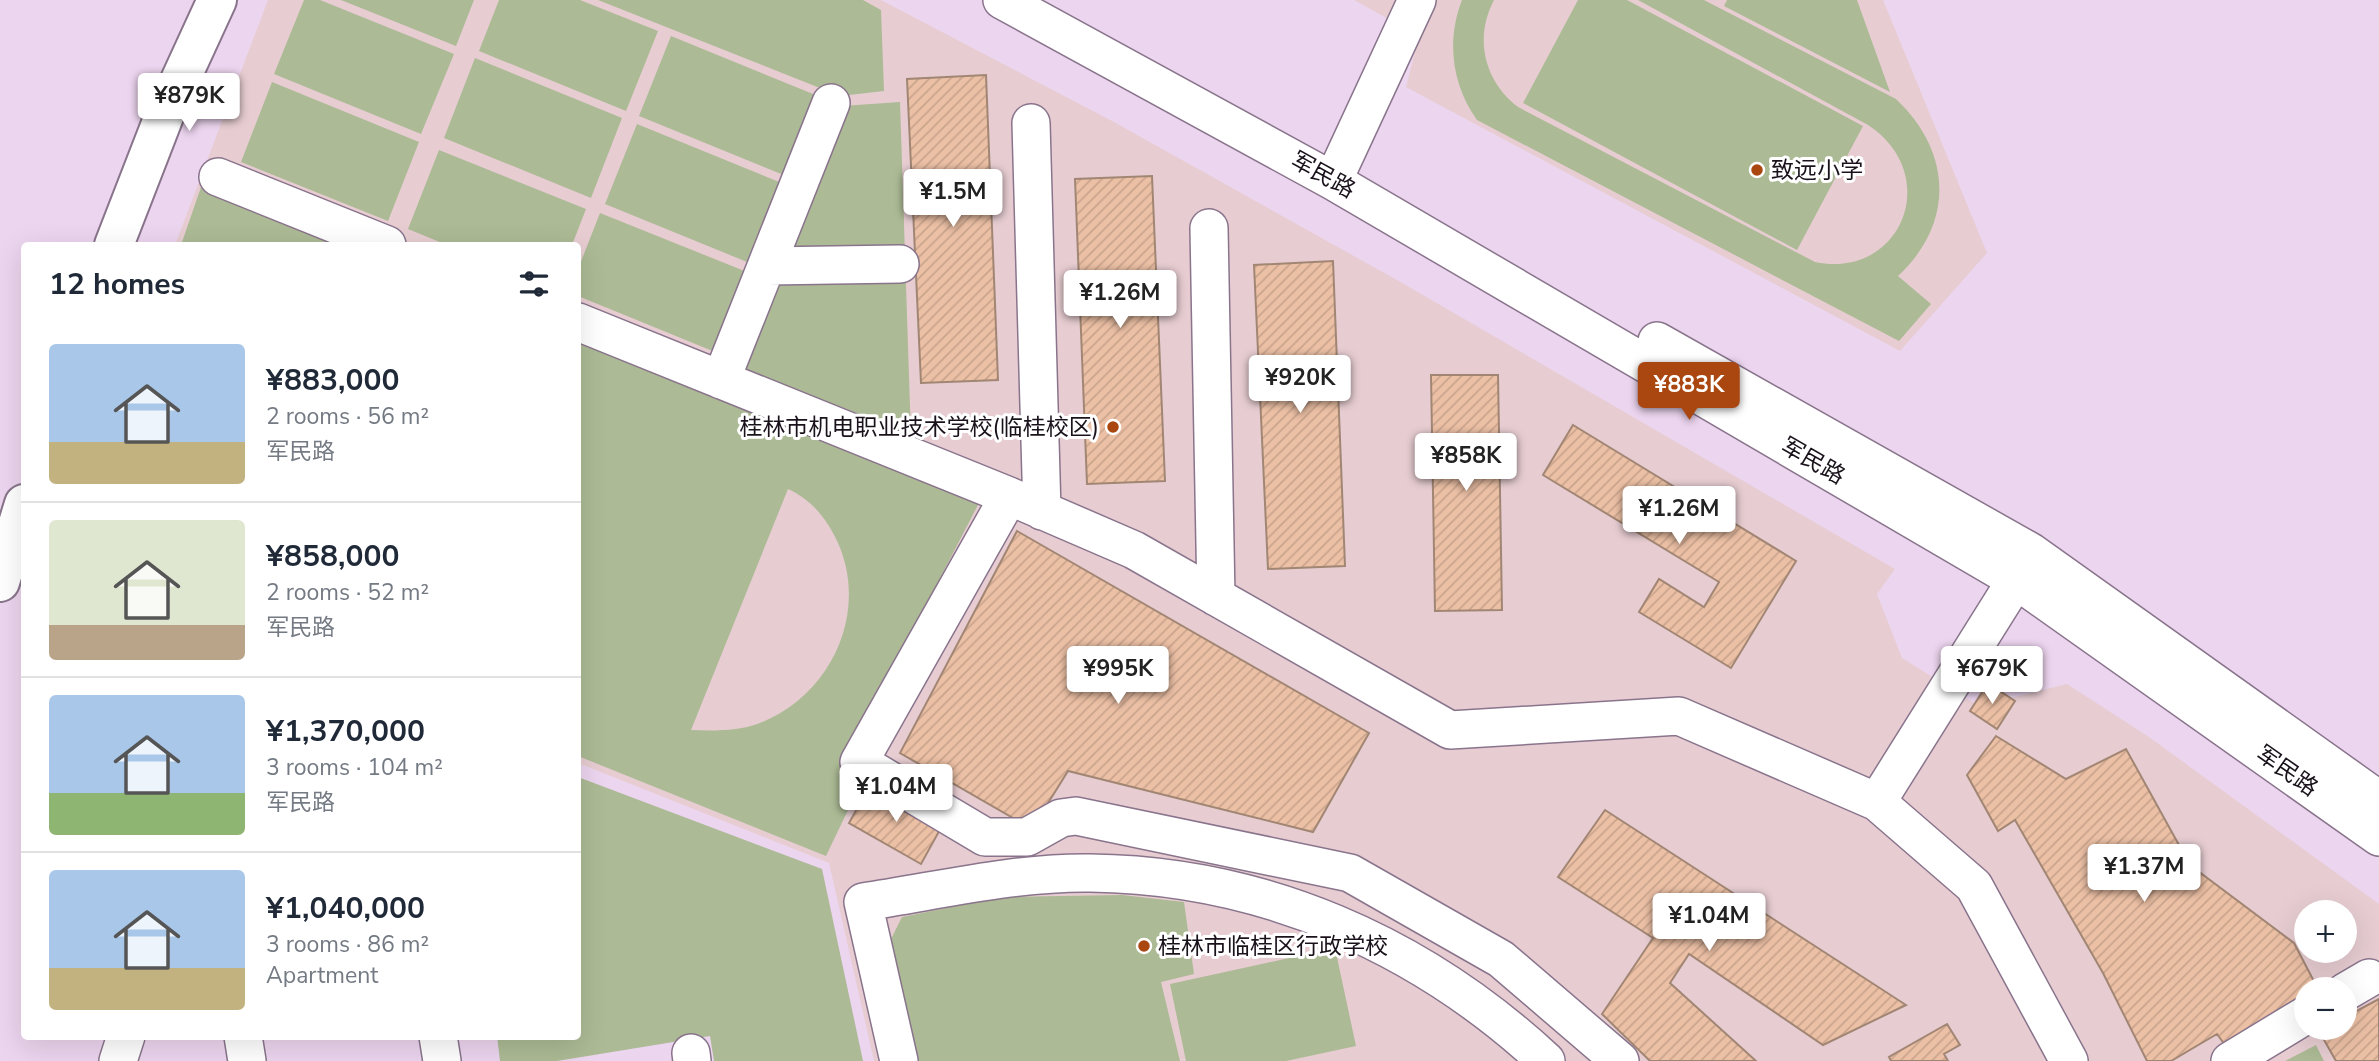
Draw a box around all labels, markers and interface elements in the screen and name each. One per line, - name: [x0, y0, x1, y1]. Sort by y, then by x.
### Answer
- pin: ¥879K: [140, 74, 238, 133]
- text: ¥879K: [154, 80, 224, 111]
- street label: 军民路: [1285, 145, 1361, 205]
- place label: 致远小学: [1771, 155, 1863, 186]
- marker: 致远小学: [1749, 162, 1765, 178]
- pin: ¥1.5M: [904, 170, 1002, 229]
- text: ¥1.5M: [919, 176, 987, 207]
- text: 12 homes: [49, 264, 185, 305]
- icon: filters: [515, 265, 553, 303]
- pin: ¥1.26M: [1063, 270, 1177, 330]
- text: ¥1.26M: [1080, 277, 1160, 308]
- pin: ¥920K: [1251, 356, 1349, 415]
- text: ¥883,000: [266, 360, 399, 401]
- text: ¥920K: [1265, 362, 1335, 393]
- pin: ¥883K: [1640, 362, 1738, 422]
- text: ¥883K: [1654, 369, 1724, 400]
- icon: home: [105, 372, 189, 456]
- text: 2 rooms · 56 m²: [266, 401, 429, 432]
- place label: 桂林市机电职业技术学校(临桂校区): [739, 412, 1099, 443]
- marker: 桂林市机电职业技术学校(临桂校区): [1105, 419, 1121, 435]
- street label: 军民路: [1775, 430, 1851, 492]
- pin: ¥858K: [1417, 434, 1515, 493]
- text: 军民路: [266, 436, 335, 467]
- text: ¥858K: [1431, 440, 1501, 471]
- pin: ¥1.26M: [1622, 486, 1736, 546]
- text: ¥1.26M: [1639, 493, 1719, 524]
- text: ¥858,000: [266, 536, 399, 577]
- icon: home: [105, 548, 189, 632]
- text: 2 rooms · 52 m²: [266, 577, 429, 608]
- text: 军民路: [266, 612, 335, 643]
- pin: ¥995K: [1069, 646, 1167, 706]
- pin: ¥679K: [1943, 646, 2041, 706]
- text: ¥995K: [1083, 653, 1153, 684]
- text: ¥679K: [1957, 653, 2027, 684]
- text: ¥1,370,000: [266, 711, 425, 752]
- icon: home: [105, 723, 189, 807]
- street label: 军民路: [2250, 739, 2324, 803]
- text: 3 rooms · 104 m²: [266, 752, 443, 783]
- pin: ¥1.04M: [839, 764, 953, 824]
- text: ¥1.04M: [856, 771, 936, 802]
- text: 军民路: [266, 787, 335, 818]
- pin: ¥1.37M: [2087, 844, 2201, 904]
- text: ¥1.37M: [2104, 851, 2184, 882]
- text: ¥1,040,000: [266, 888, 425, 929]
- pin: ¥1.04M: [1652, 894, 1766, 953]
- icon: home: [105, 898, 189, 982]
- text: ¥1.04M: [1669, 900, 1749, 931]
- map controls: [2294, 900, 2357, 1040]
- button: +: [2294, 900, 2357, 963]
- text: 3 rooms · 86 m²: [266, 929, 429, 960]
- place label: 桂林市临桂区行政学校: [1158, 931, 1388, 962]
- marker: 桂林市临桂区行政学校: [1136, 938, 1152, 954]
- text: Apartment: [266, 960, 378, 991]
- button: −: [2294, 977, 2357, 1040]

